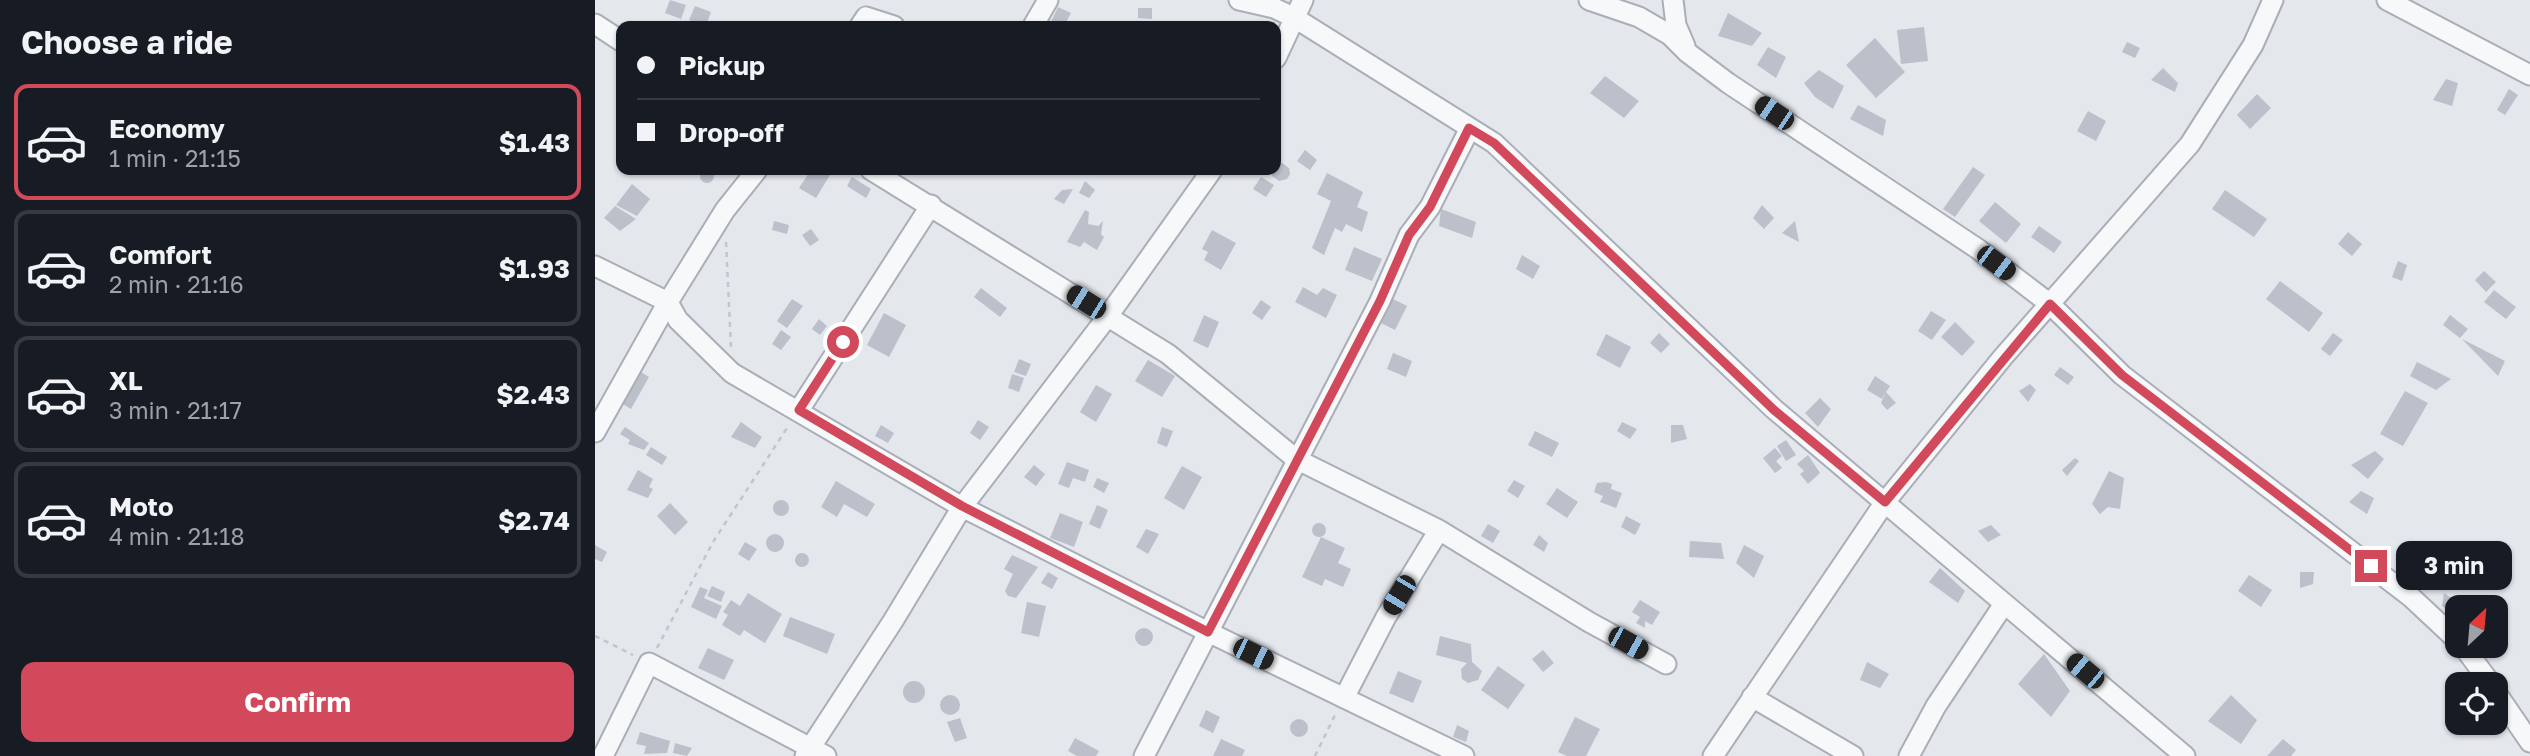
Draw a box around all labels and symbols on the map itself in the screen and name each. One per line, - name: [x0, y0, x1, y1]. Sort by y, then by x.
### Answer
- car: [1751, 93, 1798, 133]
- car: [1973, 242, 2020, 284]
- car: [1063, 282, 1110, 322]
- route start: [827, 326, 859, 358]
- callout: 3 min: [2395, 542, 2511, 590]
- route end: [2355, 550, 2387, 582]
- car: [1380, 572, 1419, 618]
- north arrow: [2445, 595, 2508, 658]
- car: [1605, 624, 1652, 662]
- car: [1230, 635, 1277, 673]
- car: [2063, 649, 2108, 693]

